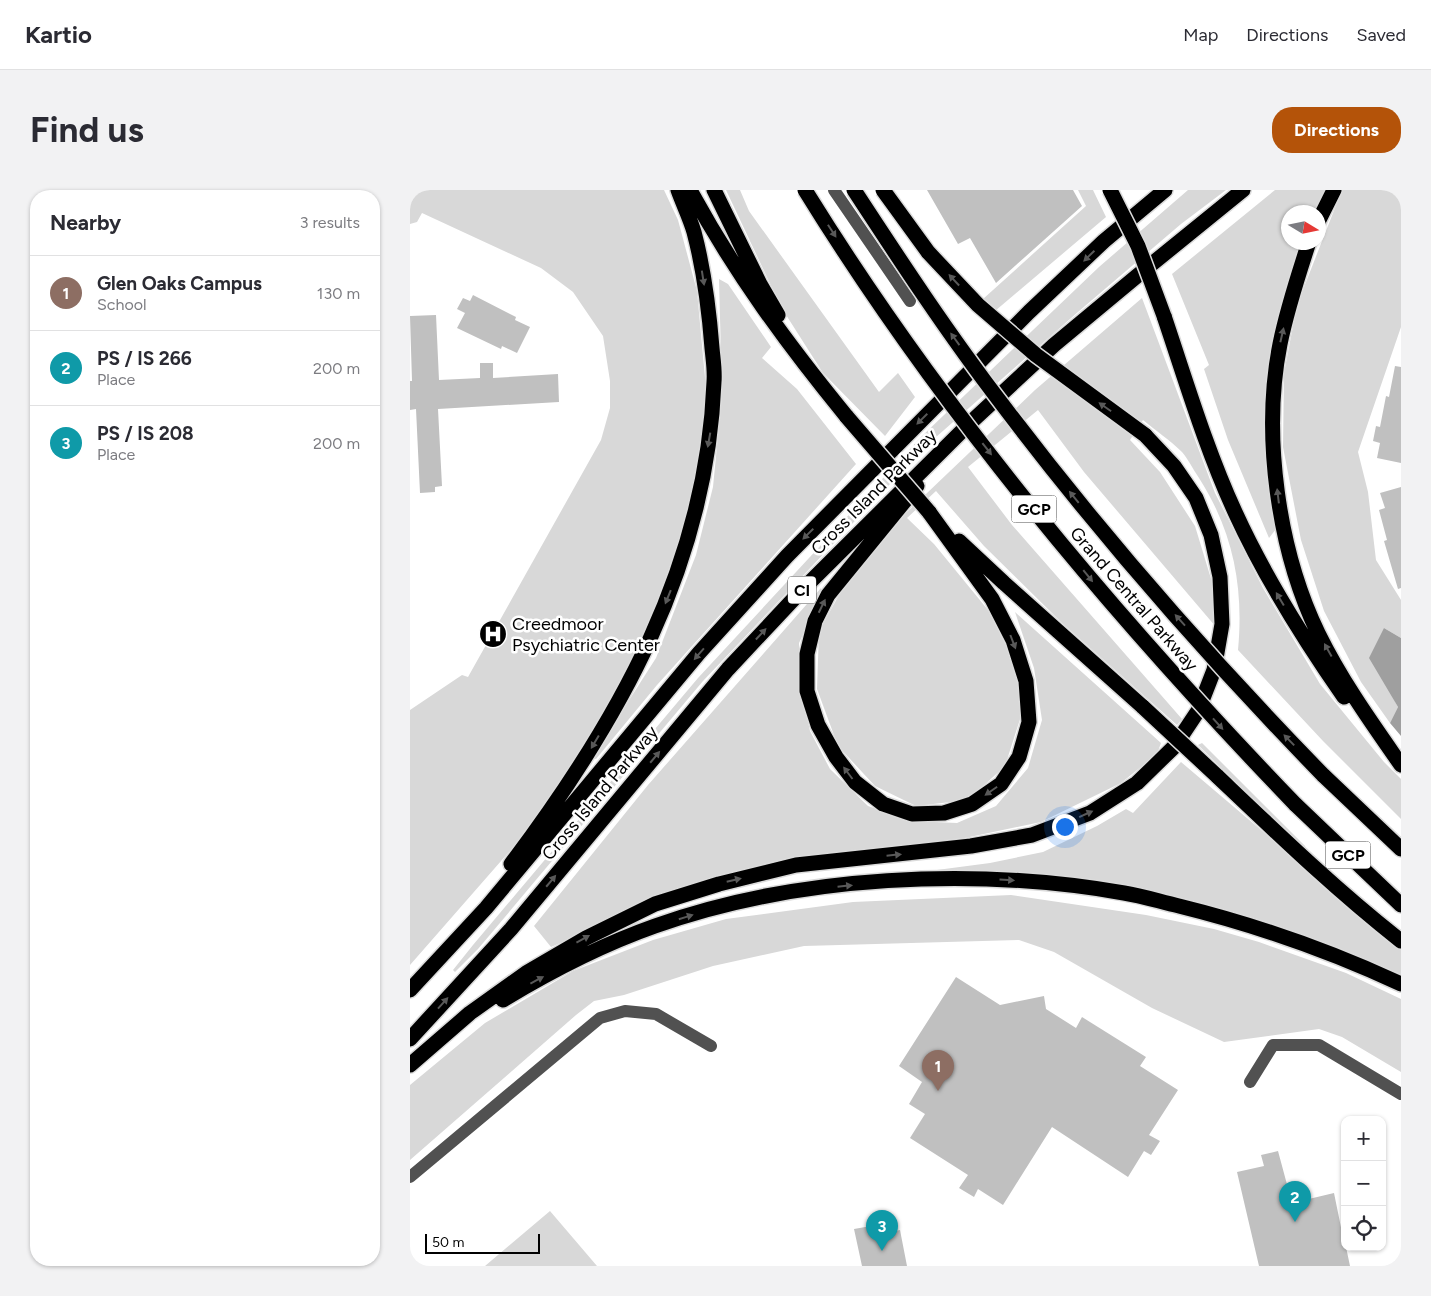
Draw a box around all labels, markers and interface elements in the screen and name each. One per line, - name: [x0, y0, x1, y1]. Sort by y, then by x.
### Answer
- text: Kartio: [25, 20, 92, 49]
- text: Map: [1183, 24, 1218, 46]
- text: Directions: [1246, 24, 1328, 46]
- text: Saved: [1356, 24, 1406, 46]
- button: Directions: [1272, 107, 1401, 153]
- text: Find us: [30, 109, 144, 151]
- north arrow: [1281, 205, 1326, 250]
- text: Nearby: [50, 210, 121, 235]
- text: 3 results: [300, 213, 360, 232]
- one-way arrow: [827, 224, 836, 238]
- one-way arrow: [1083, 250, 1095, 262]
- one-way arrow: [700, 271, 708, 287]
- text: Glen Oaks Campus: [97, 272, 262, 295]
- one-way arrow: [948, 274, 960, 286]
- text: 1: [63, 284, 69, 303]
- text: 130 m: [317, 284, 360, 303]
- text: School: [97, 295, 147, 314]
- one-way arrow: [1278, 327, 1286, 342]
- one-way arrow: [950, 332, 960, 346]
- text: PS / IS 266: [97, 347, 192, 370]
- text: 2: [61, 359, 71, 378]
- text: 200 m: [313, 359, 360, 378]
- text: Place: [97, 370, 135, 389]
- one-way arrow: [1098, 402, 1112, 412]
- one-way arrow: [917, 413, 929, 425]
- text: PS / IS 208: [97, 422, 194, 445]
- street label: Cross Island Parkway: [807, 424, 942, 559]
- one-way arrow: [704, 432, 712, 448]
- text: 3: [62, 434, 70, 453]
- text: 200 m: [313, 434, 360, 453]
- one-way arrow: [982, 442, 992, 456]
- text: Place: [97, 445, 135, 464]
- one-way arrow: [1274, 488, 1282, 504]
- one-way arrow: [1068, 491, 1080, 503]
- road number: GCP: [1012, 496, 1056, 522]
- street label: Grand Central Parkway: [1065, 522, 1203, 676]
- one-way arrow: [802, 528, 814, 540]
- one-way arrow: [1082, 569, 1093, 582]
- road number: CI: [788, 576, 816, 604]
- one-way arrow: [664, 590, 672, 605]
- one-way arrow: [1276, 593, 1285, 606]
- one-way arrow: [818, 599, 826, 613]
- place label: Creedmoor Psychiatric Center: [512, 613, 660, 656]
- one-way arrow: [1174, 614, 1185, 627]
- hospital icon: Creedmoor Psychiatric Center: [478, 619, 508, 649]
- one-way arrow: [755, 628, 767, 640]
- one-way arrow: [1009, 635, 1017, 650]
- one-way arrow: [1323, 643, 1332, 657]
- one-way arrow: [693, 648, 704, 661]
- one-way arrow: [1213, 718, 1224, 731]
- street label: Cross Island Parkway: [537, 721, 663, 865]
- one-way arrow: [590, 735, 599, 748]
- one-way arrow: [1283, 735, 1295, 747]
- one-way arrow: [649, 751, 661, 763]
- one-way arrow: [843, 766, 853, 780]
- one-way arrow: [984, 786, 998, 796]
- one-way arrow: [1079, 810, 1093, 818]
- your location: [1052, 814, 1078, 840]
- road number: GCP: [1326, 842, 1370, 868]
- one-way arrow: [886, 851, 902, 859]
- one-way arrow: [545, 875, 556, 888]
- one-way arrow: [726, 876, 741, 884]
- one-way arrow: [999, 877, 1015, 885]
- one-way arrow: [837, 881, 853, 889]
- one-way arrow: [679, 912, 694, 920]
- one-way arrow: [576, 935, 590, 944]
- one-way arrow: [530, 976, 544, 984]
- one-way arrow: [437, 998, 449, 1010]
- pin: 1: [922, 1050, 954, 1091]
- map controls: [1341, 1116, 1386, 1251]
- button: +: [1341, 1116, 1386, 1161]
- button: −: [1341, 1161, 1386, 1206]
- pin: 2: [1279, 1181, 1311, 1222]
- button: locate: [1341, 1206, 1386, 1251]
- pin: 3: [866, 1210, 898, 1251]
- scale bar: [425, 1231, 540, 1254]
- text: 50 m: [432, 1234, 464, 1251]

